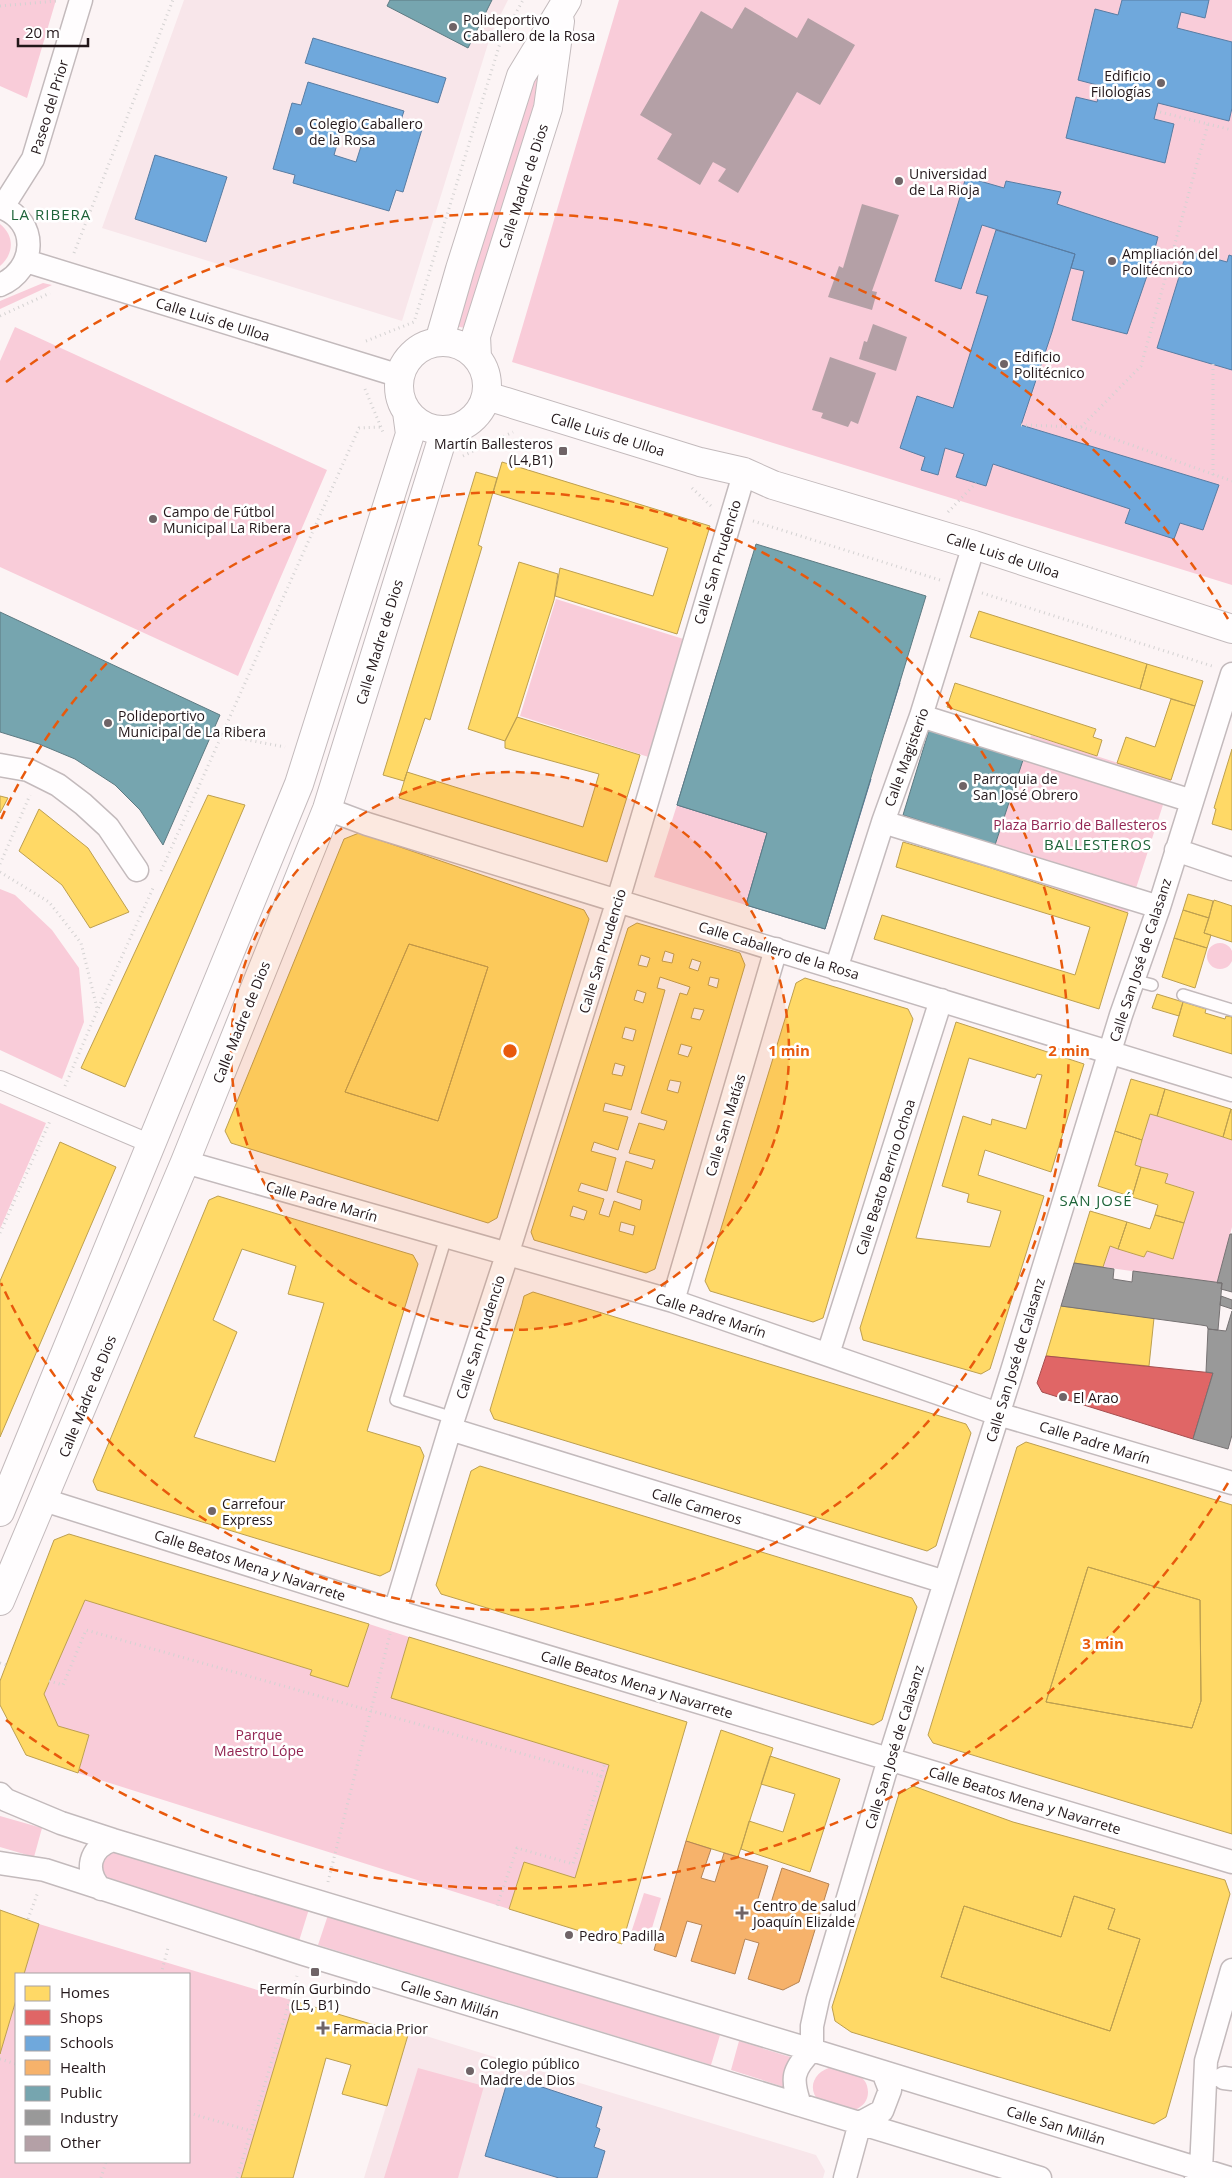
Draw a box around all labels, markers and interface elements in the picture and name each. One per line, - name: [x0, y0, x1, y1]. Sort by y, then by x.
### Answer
- place label: Polideportivo Caballero de la Rosa: [463, 10, 595, 45]
- scale bar: [18, 15, 88, 47]
- marker: Polideportivo Caballero de la Rosa: [447, 21, 459, 33]
- text: 20 m: [25, 22, 60, 42]
- street label: Paseo del Prior: [26, 57, 73, 157]
- place label: Edificio Filologías: [1091, 66, 1151, 101]
- marker: Edificio Filologías: [1155, 77, 1167, 89]
- place label: Colegio Caballero de la Rosa: [309, 114, 423, 149]
- street label: Calle Madre de Dios: [494, 121, 552, 251]
- marker: Colegio Caballero de la Rosa: [293, 125, 305, 137]
- place label: Universidad de La Rioja: [909, 164, 987, 199]
- marker: Universidad de La Rioja: [893, 175, 905, 187]
- district label: LA RIBERA: [11, 204, 91, 224]
- place label: Ampliación del Politécnico: [1122, 244, 1218, 279]
- marker: Ampliación del Politécnico: [1106, 255, 1118, 267]
- street label: Calle Luis de Ulloa: [154, 293, 272, 345]
- place label: Edificio Politécnico: [1014, 347, 1085, 382]
- marker: Edificio Politécnico: [998, 358, 1010, 370]
- street label: Calle Luis de Ulloa: [549, 408, 667, 460]
- place label: Martín Ballesteros (L4,B1): [434, 434, 553, 469]
- marker: Martín Ballesteros (L4,B1): [557, 445, 569, 457]
- street label: Calle San Prudencio: [689, 497, 745, 627]
- place label: Campo de Fútbol Municipal La Ribera: [163, 502, 291, 537]
- marker: Campo de Fútbol Municipal La Ribera: [147, 513, 159, 525]
- street label: Calle Luis de Ulloa: [944, 528, 1062, 582]
- street label: Calle Madre de Dios: [351, 577, 407, 707]
- street label: Calle Magisterio: [879, 705, 933, 809]
- place label: Polideportivo Municipal de La Ribera: [118, 706, 266, 741]
- marker: Polideportivo Municipal de La Ribera: [102, 717, 114, 729]
- place label: Parroquia de San José Obrero: [973, 769, 1078, 804]
- marker: Parroquia de San José Obrero: [957, 780, 969, 792]
- park label: Plaza Barrio de Ballesteros: [993, 815, 1167, 834]
- district label: BALLESTEROS: [1044, 834, 1152, 854]
- street label: Calle San José de Calasanz: [1105, 875, 1176, 1044]
- street label: Calle San Prudencio: [574, 886, 630, 1016]
- street label: Calle Caballero de la Rosa: [696, 916, 862, 984]
- street label: Calle Madre de Dios: [208, 958, 274, 1086]
- text: 1 min: [768, 1040, 810, 1060]
- text: 2 min: [1048, 1040, 1090, 1060]
- centre of rings: [501, 1042, 519, 1060]
- street label: Calle San Matías: [700, 1071, 750, 1179]
- street label: Calle Beato Berrio Ochoa: [851, 1096, 919, 1258]
- street label: Calle Padre Marín: [264, 1176, 380, 1226]
- district label: SAN JOSÉ: [1059, 1190, 1133, 1210]
- street label: Calle San Prudencio: [451, 1273, 509, 1401]
- street label: Calle San José de Calasanz: [981, 1275, 1049, 1444]
- street label: Calle Padre Marín: [653, 1288, 769, 1342]
- street label: Calle Madre de Dios: [54, 1332, 120, 1460]
- place label: El Arao: [1073, 1388, 1119, 1407]
- marker: El Arao: [1057, 1391, 1069, 1403]
- street label: Calle Padre Marín: [1037, 1416, 1153, 1468]
- street label: Calle Cameros: [650, 1483, 745, 1529]
- place label: Carrefour Express: [222, 1494, 286, 1529]
- marker: Carrefour Express: [206, 1505, 218, 1517]
- street label: Calle Beatos Mena y Navarrete: [152, 1525, 348, 1605]
- text: 3 min: [1082, 1633, 1124, 1653]
- street label: Calle Beatos Mena y Navarrete: [539, 1646, 735, 1722]
- street label: Calle San José de Calasanz: [860, 1662, 928, 1831]
- park label: Parque Maestro Lópe: [214, 1725, 304, 1760]
- street label: Calle Beatos Mena y Navarrete: [927, 1762, 1123, 1838]
- place label: Centro de salud Joaquín Elizalde: [751, 1896, 856, 1931]
- marker: Centro de salud Joaquín Elizalde: [735, 1906, 749, 1920]
- place label: Pedro Padilla: [579, 1926, 665, 1945]
- marker: Pedro Padilla: [563, 1929, 575, 1941]
- marker: Fermín Gurbindo (L5, B1): [309, 1966, 321, 1978]
- legend: [15, 1973, 190, 2163]
- street label: Calle San Millán: [398, 1975, 502, 2023]
- place label: Fermín Gurbindo (L5, B1): [259, 1979, 371, 2014]
- text: Homes: [60, 1982, 110, 2002]
- text: Shops: [60, 2007, 103, 2027]
- place label: Farmacia Prior: [333, 2019, 428, 2038]
- marker: Farmacia Prior: [317, 2022, 329, 2034]
- text: Schools: [60, 2032, 114, 2052]
- place label: Colegio público Madre de Dios: [480, 2054, 580, 2089]
- text: Health: [60, 2057, 106, 2077]
- marker: Colegio público Madre de Dios: [464, 2065, 476, 2077]
- text: Public: [60, 2082, 102, 2102]
- street label: Calle San Millán: [1004, 2101, 1108, 2149]
- text: Industry: [60, 2107, 118, 2127]
- text: Other: [60, 2132, 101, 2152]

